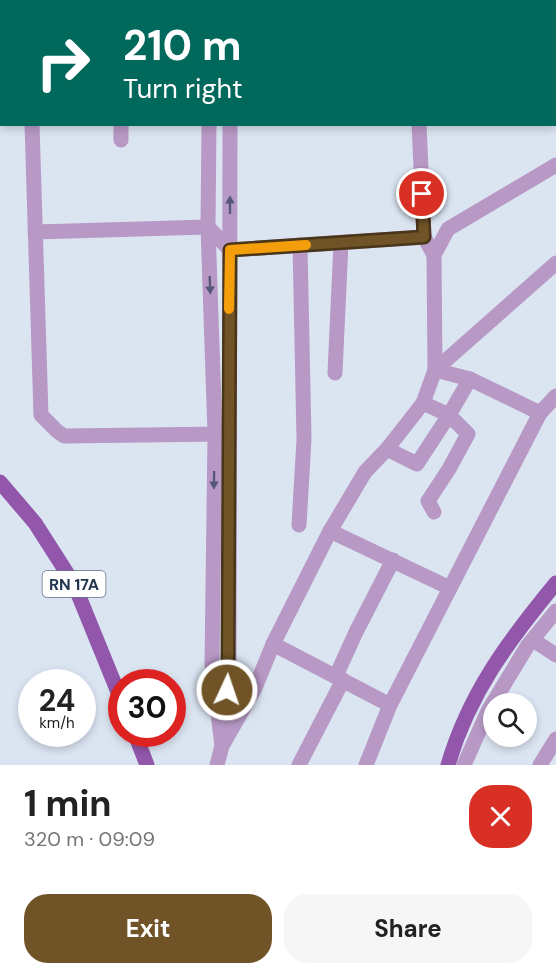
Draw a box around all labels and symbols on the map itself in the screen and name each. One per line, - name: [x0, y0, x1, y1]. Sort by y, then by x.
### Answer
- pin: [396, 168, 447, 219]
- one-way arrow: [225, 195, 235, 214]
- one-way arrow: [205, 276, 214, 295]
- one-way arrow: [209, 471, 219, 490]
- road number: RN 17A: [42, 571, 106, 597]
- position arrow: [195, 658, 259, 722]
- speed limit sign: 30: [108, 669, 186, 747]

